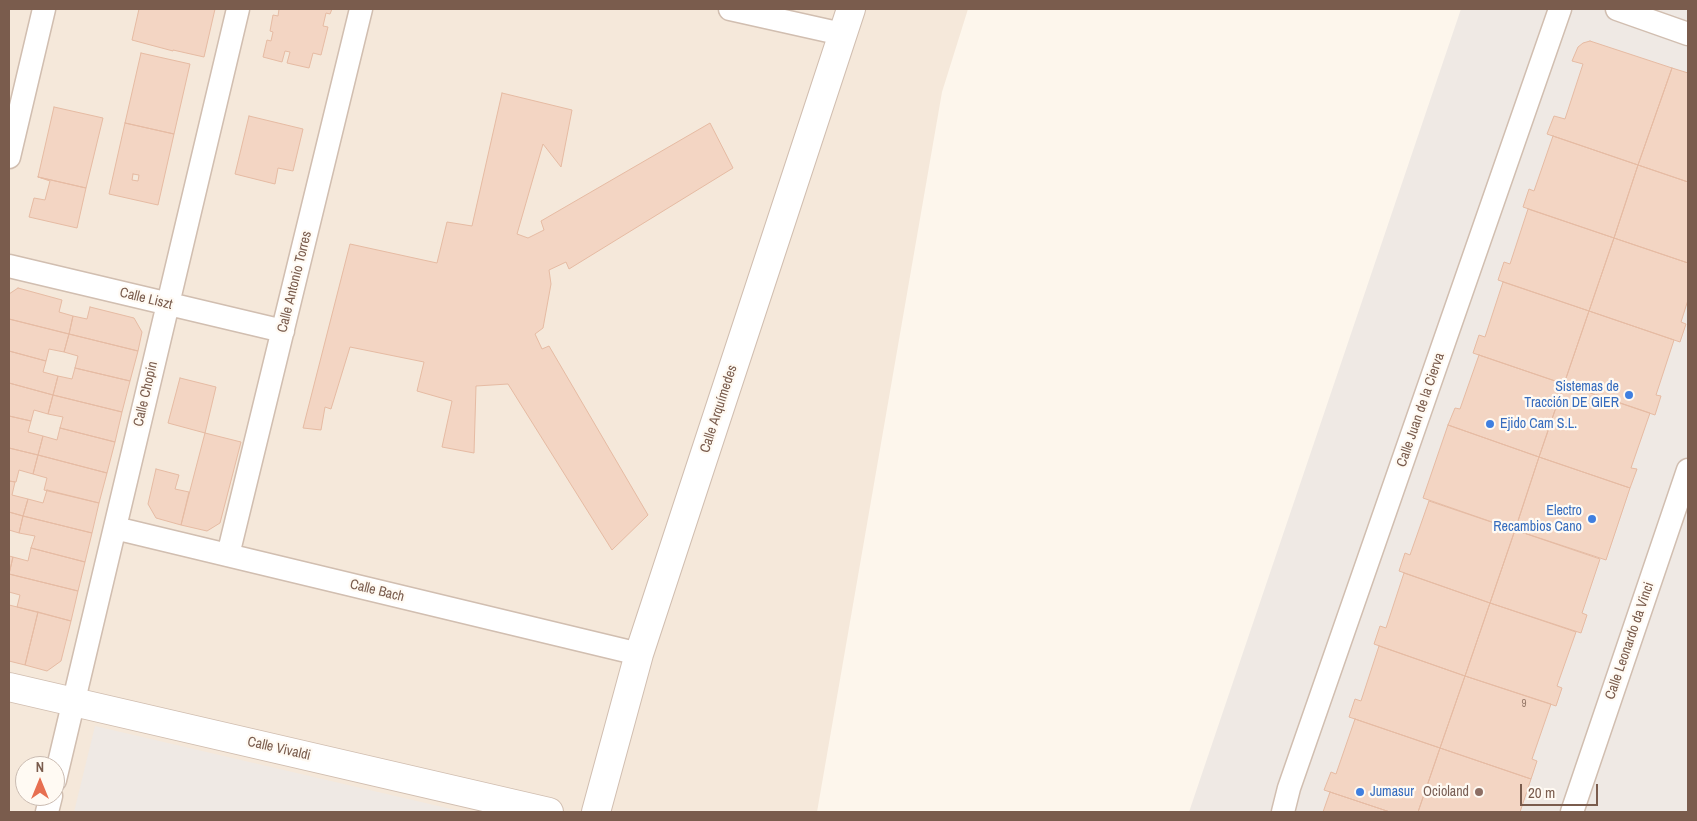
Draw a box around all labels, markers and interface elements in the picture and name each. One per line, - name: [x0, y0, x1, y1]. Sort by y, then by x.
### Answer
- street label: Calle Antonio Torres: [274, 230, 316, 334]
- street label: Calle Liszt: [118, 284, 174, 314]
- street label: Calle Juan de la Cierva: [1394, 351, 1448, 469]
- street label: Calle Chopin: [130, 360, 162, 428]
- street label: Calle Arquímedes: [697, 363, 741, 455]
- place label: Sistemas de Tracción DE GIER: [1524, 379, 1619, 412]
- marker: Sistemas de Tracción DE GIER: [1623, 389, 1635, 401]
- place label: Ejido Cam S.L.: [1500, 416, 1577, 432]
- marker: Ejido Cam S.L.: [1484, 418, 1496, 430]
- place label: Electro Recambios Cano: [1493, 503, 1582, 536]
- marker: Electro Recambios Cano: [1586, 513, 1598, 525]
- street label: Calle Bach: [348, 576, 406, 606]
- street label: Calle Leonardo da Vinci: [1602, 580, 1658, 702]
- house number: 9: [1521, 697, 1527, 711]
- street label: Calle Vivaldi: [246, 734, 312, 764]
- north arrow: [15, 756, 65, 806]
- text: N: [36, 758, 44, 776]
- scale bar: [1522, 774, 1600, 806]
- text: 20 m: [1528, 782, 1555, 803]
- place label: Jumasur: [1370, 784, 1414, 800]
- place label: Ocioland: [1423, 784, 1469, 800]
- marker: Jumasur: [1354, 786, 1366, 798]
- marker: Ocioland: [1473, 786, 1485, 798]

